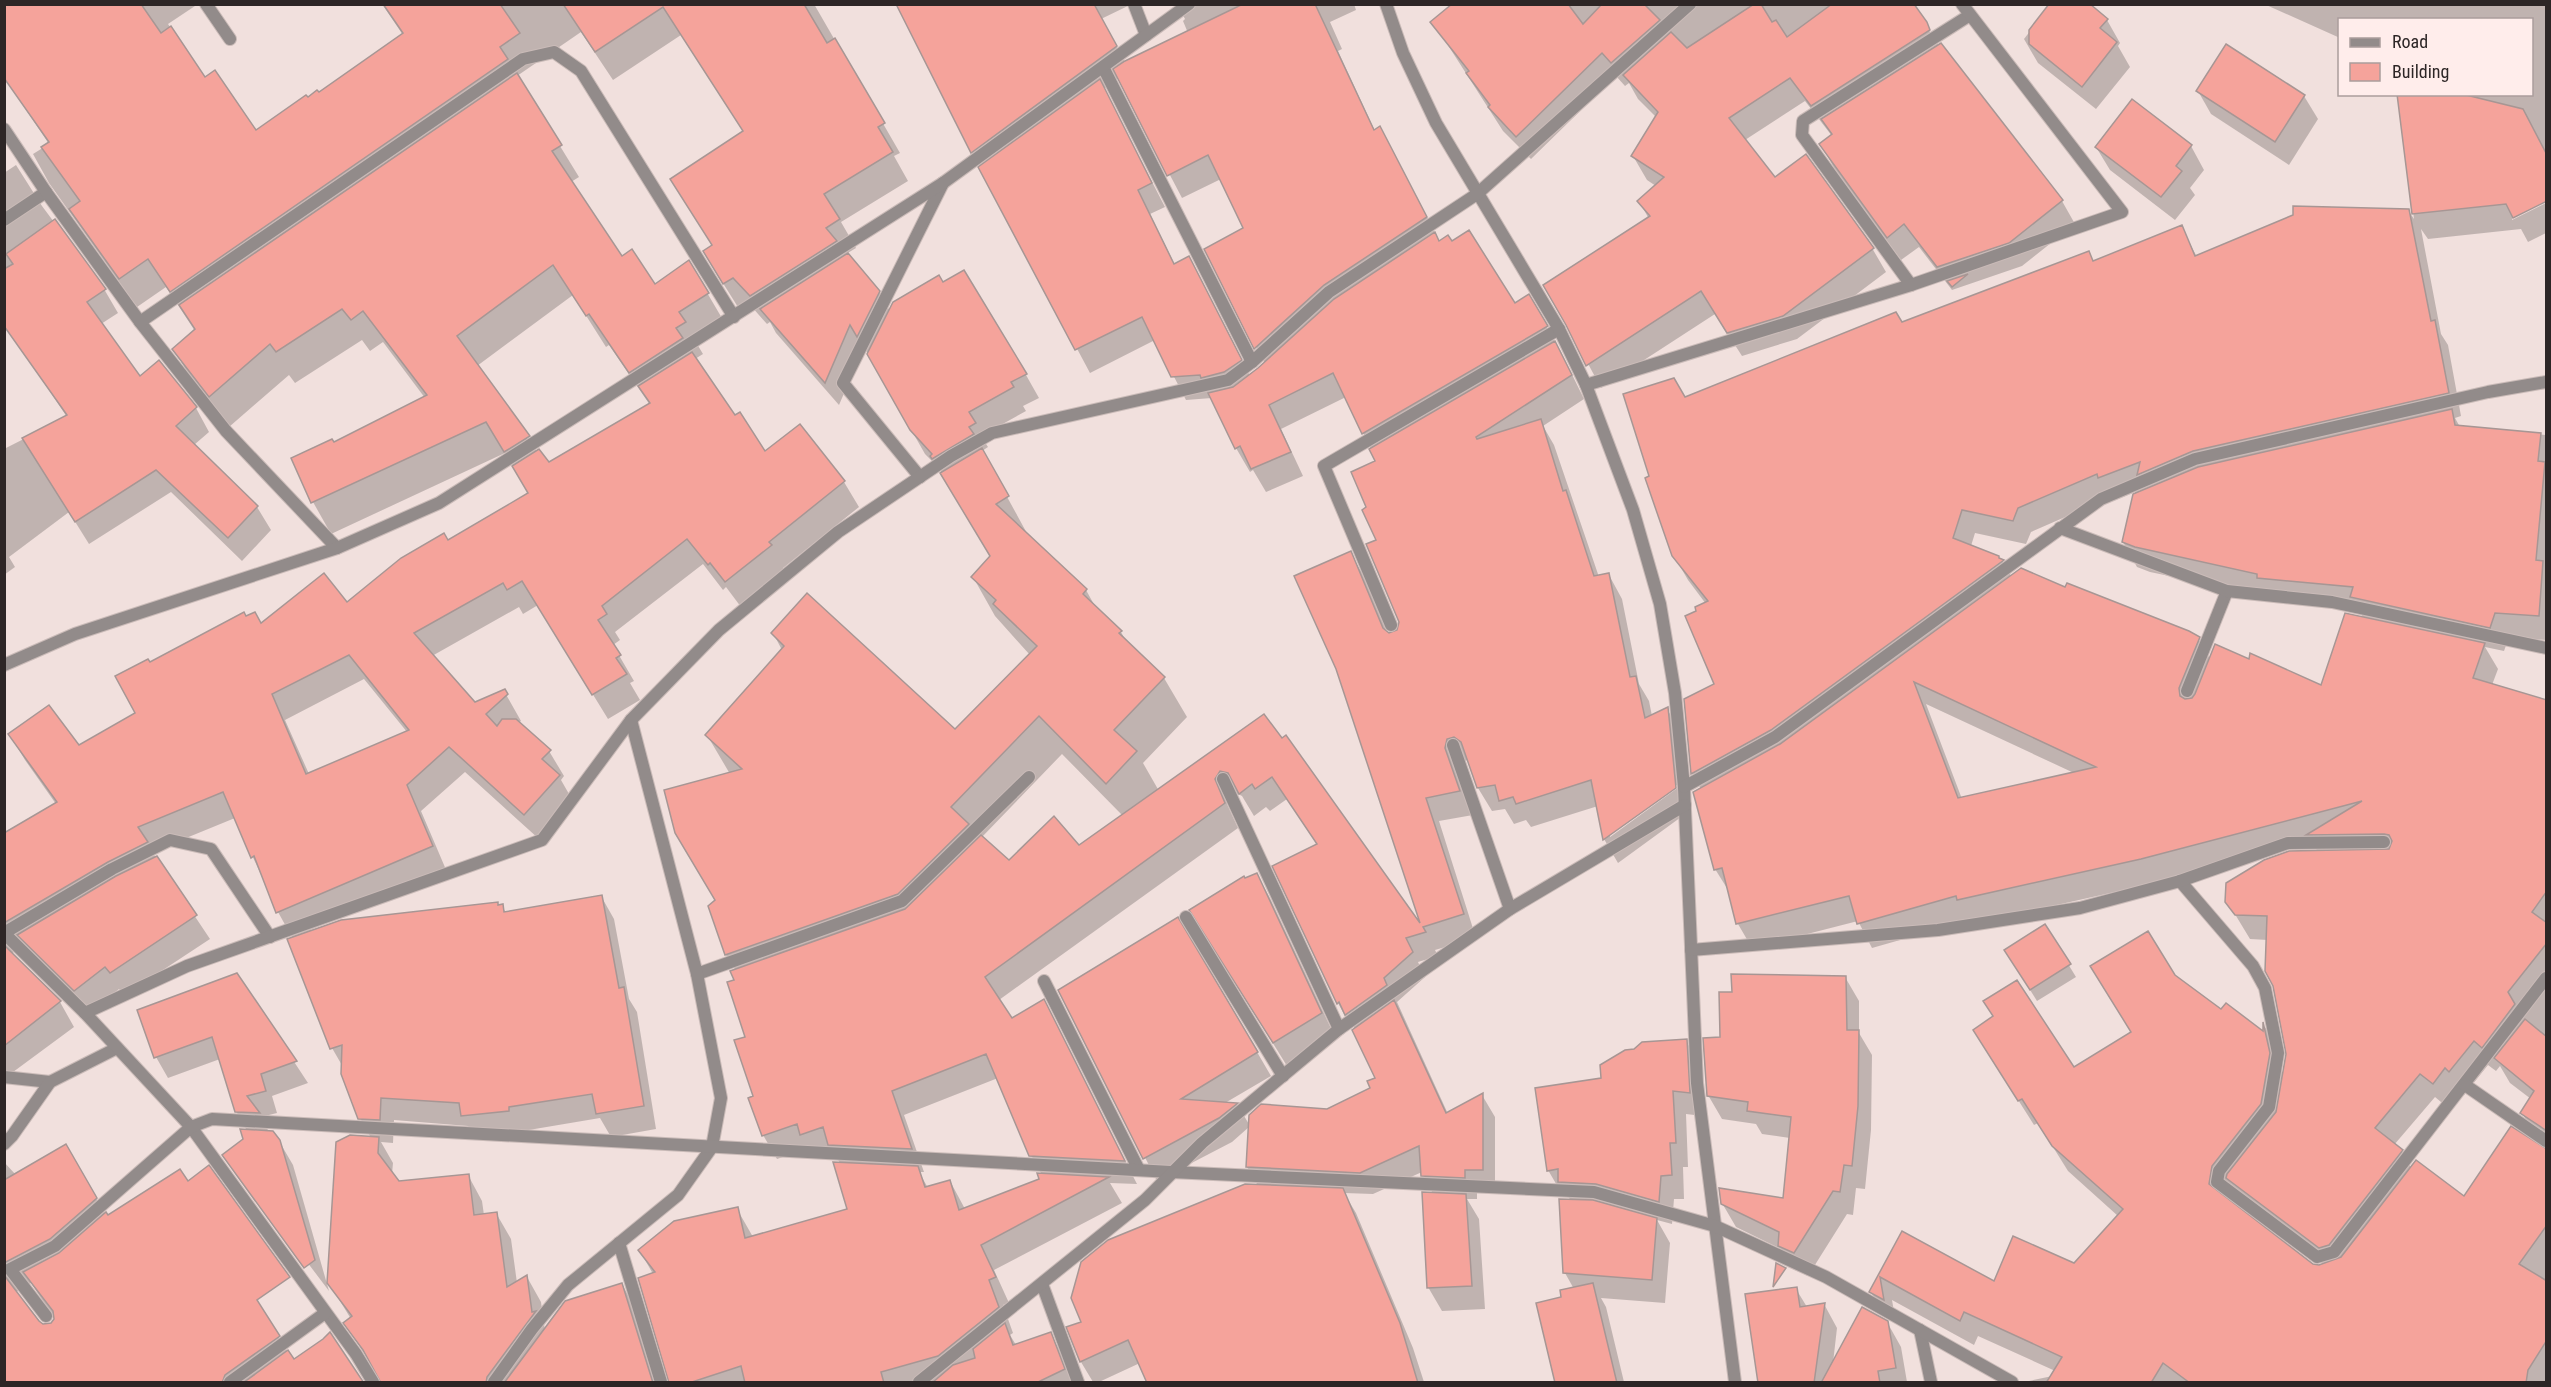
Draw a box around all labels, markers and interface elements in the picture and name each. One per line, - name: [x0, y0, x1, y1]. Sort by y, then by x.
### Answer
- legend: [2338, 18, 2533, 96]
- text: Road: [2392, 31, 2428, 52]
- text: Building: [2392, 61, 2449, 82]

